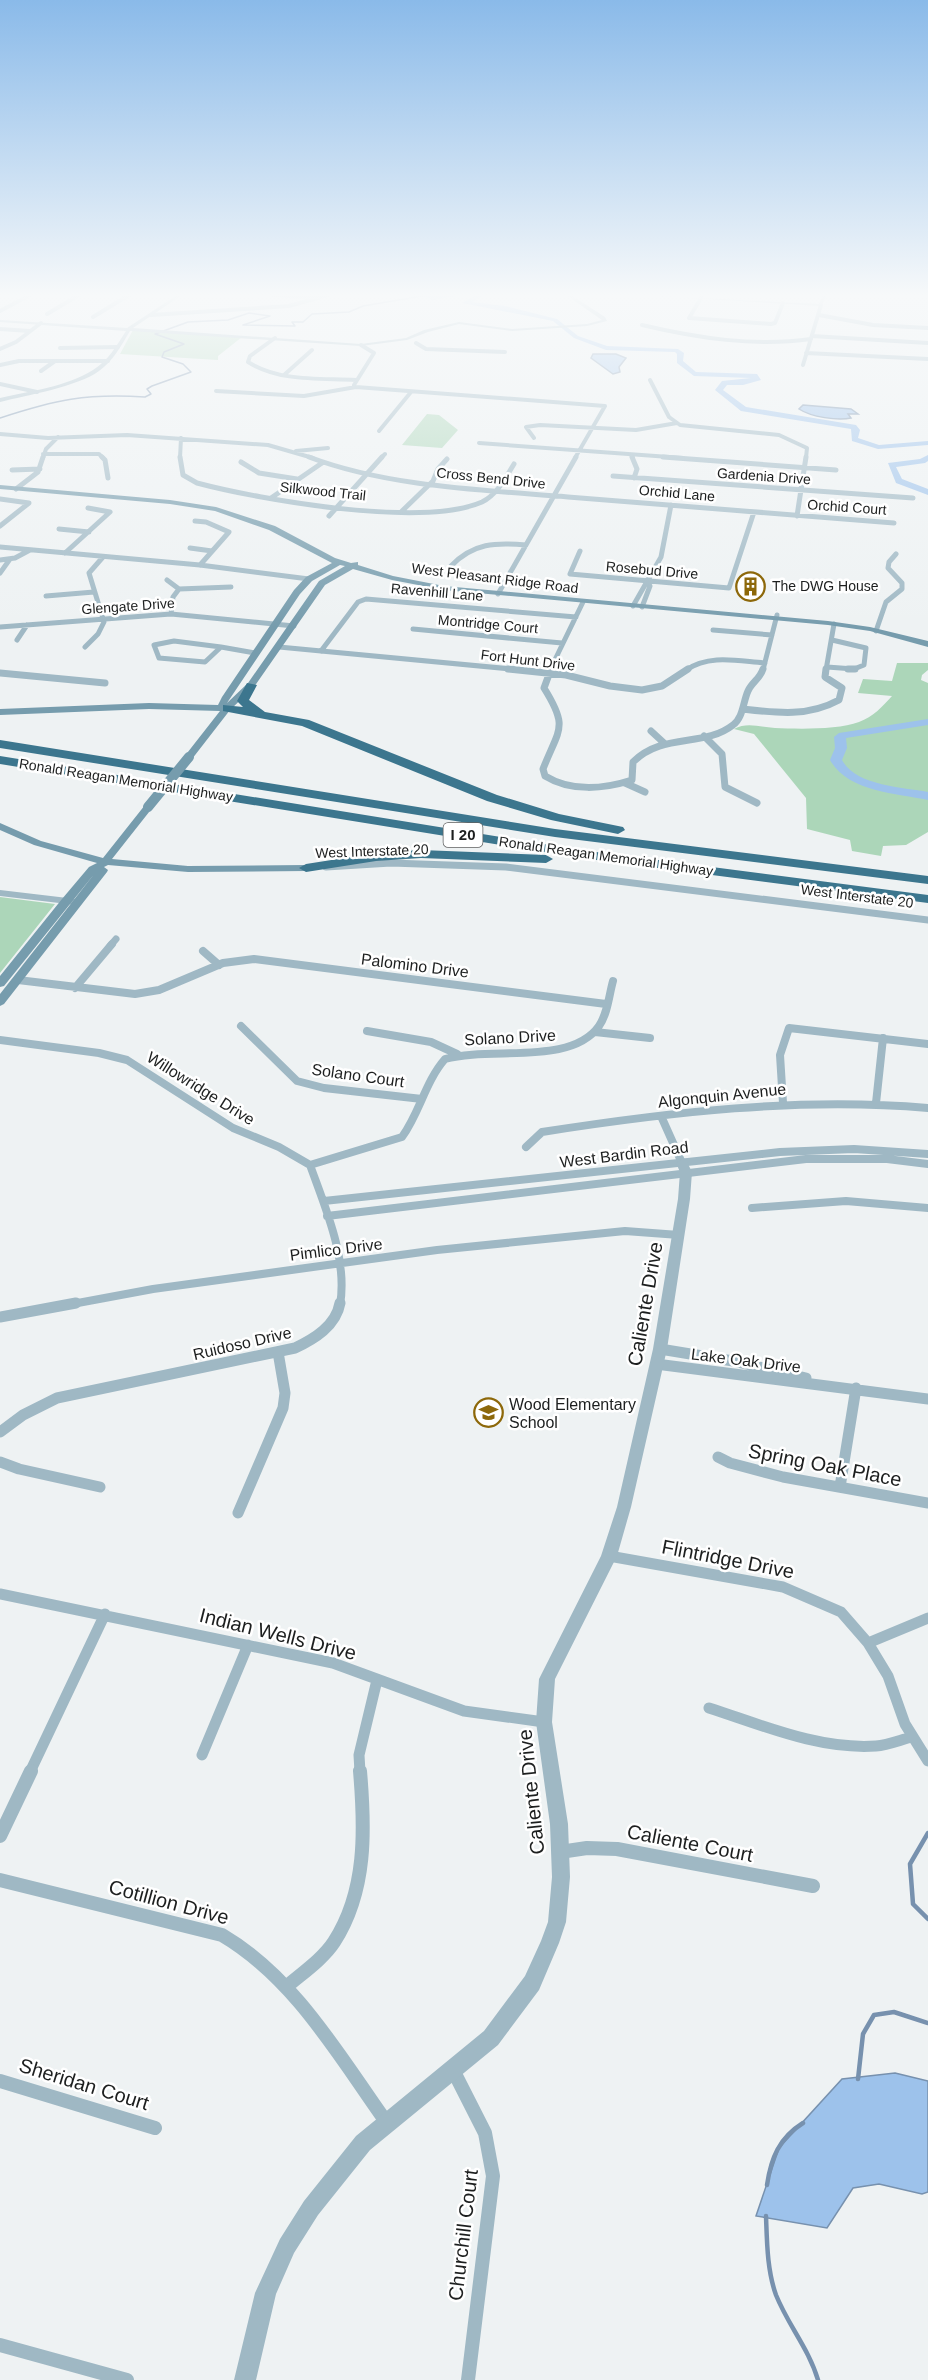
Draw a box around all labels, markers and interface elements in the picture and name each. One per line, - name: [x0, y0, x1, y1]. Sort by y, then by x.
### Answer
- street label: Cross Bend Drive: [436, 464, 547, 492]
- street label: Gardenia Drive: [716, 465, 812, 487]
- street label: Silkwood Trail: [279, 479, 367, 503]
- street label: Orchid Lane: [638, 482, 716, 504]
- street label: Orchid Court: [807, 496, 887, 518]
- street label: Rosebud Drive: [605, 558, 699, 582]
- street label: West Pleasant Ridge Road: [411, 560, 579, 596]
- building icon: The DWG House: [735, 570, 767, 602]
- place label: The DWG House: [772, 578, 879, 594]
- street label: Ravenhill Lane: [390, 580, 484, 604]
- street label: Glengate Drive: [81, 595, 175, 617]
- street label: Montridge Court: [437, 612, 539, 636]
- street label: Fort Hunt Drive: [480, 646, 576, 674]
- street label: Ronald Reagan Memorial Highway: [18, 755, 234, 805]
- road number: I 20: [444, 823, 482, 847]
- street label: Ronald Reagan Memorial Highway: [498, 833, 714, 879]
- street label: West Interstate 20: [315, 841, 429, 861]
- street label: West Interstate 20: [800, 881, 914, 911]
- street label: Palomino Drive: [360, 950, 470, 981]
- street label: Solano Drive: [464, 1027, 556, 1048]
- street label: Willowridge Drive: [144, 1048, 258, 1128]
- street label: Solano Court: [311, 1061, 406, 1090]
- street label: Algonquin Avenue: [657, 1080, 787, 1111]
- street label: West Bardin Road: [559, 1138, 689, 1171]
- street label: Pimlico Drive: [289, 1235, 384, 1264]
- street label: Caliente Drive: [623, 1240, 667, 1368]
- street label: Ruidoso Drive: [191, 1324, 293, 1363]
- street label: Lake Oak Drive: [690, 1345, 802, 1376]
- place label: Wood Elementary School: [509, 1396, 636, 1431]
- school or university icon: Wood Elementary School: [472, 1397, 504, 1429]
- street label: Spring Oak Place: [747, 1439, 903, 1491]
- street label: Flintridge Drive: [660, 1535, 796, 1583]
- street label: Indian Wells Drive: [197, 1604, 359, 1664]
- street label: Caliente Drive: [513, 1728, 549, 1856]
- street label: Caliente Court: [625, 1820, 755, 1866]
- street label: Cotillion Drive: [107, 1875, 231, 1929]
- street label: Sheridan Court: [16, 2054, 152, 2114]
- street label: Churchill Court: [444, 2168, 482, 2302]

